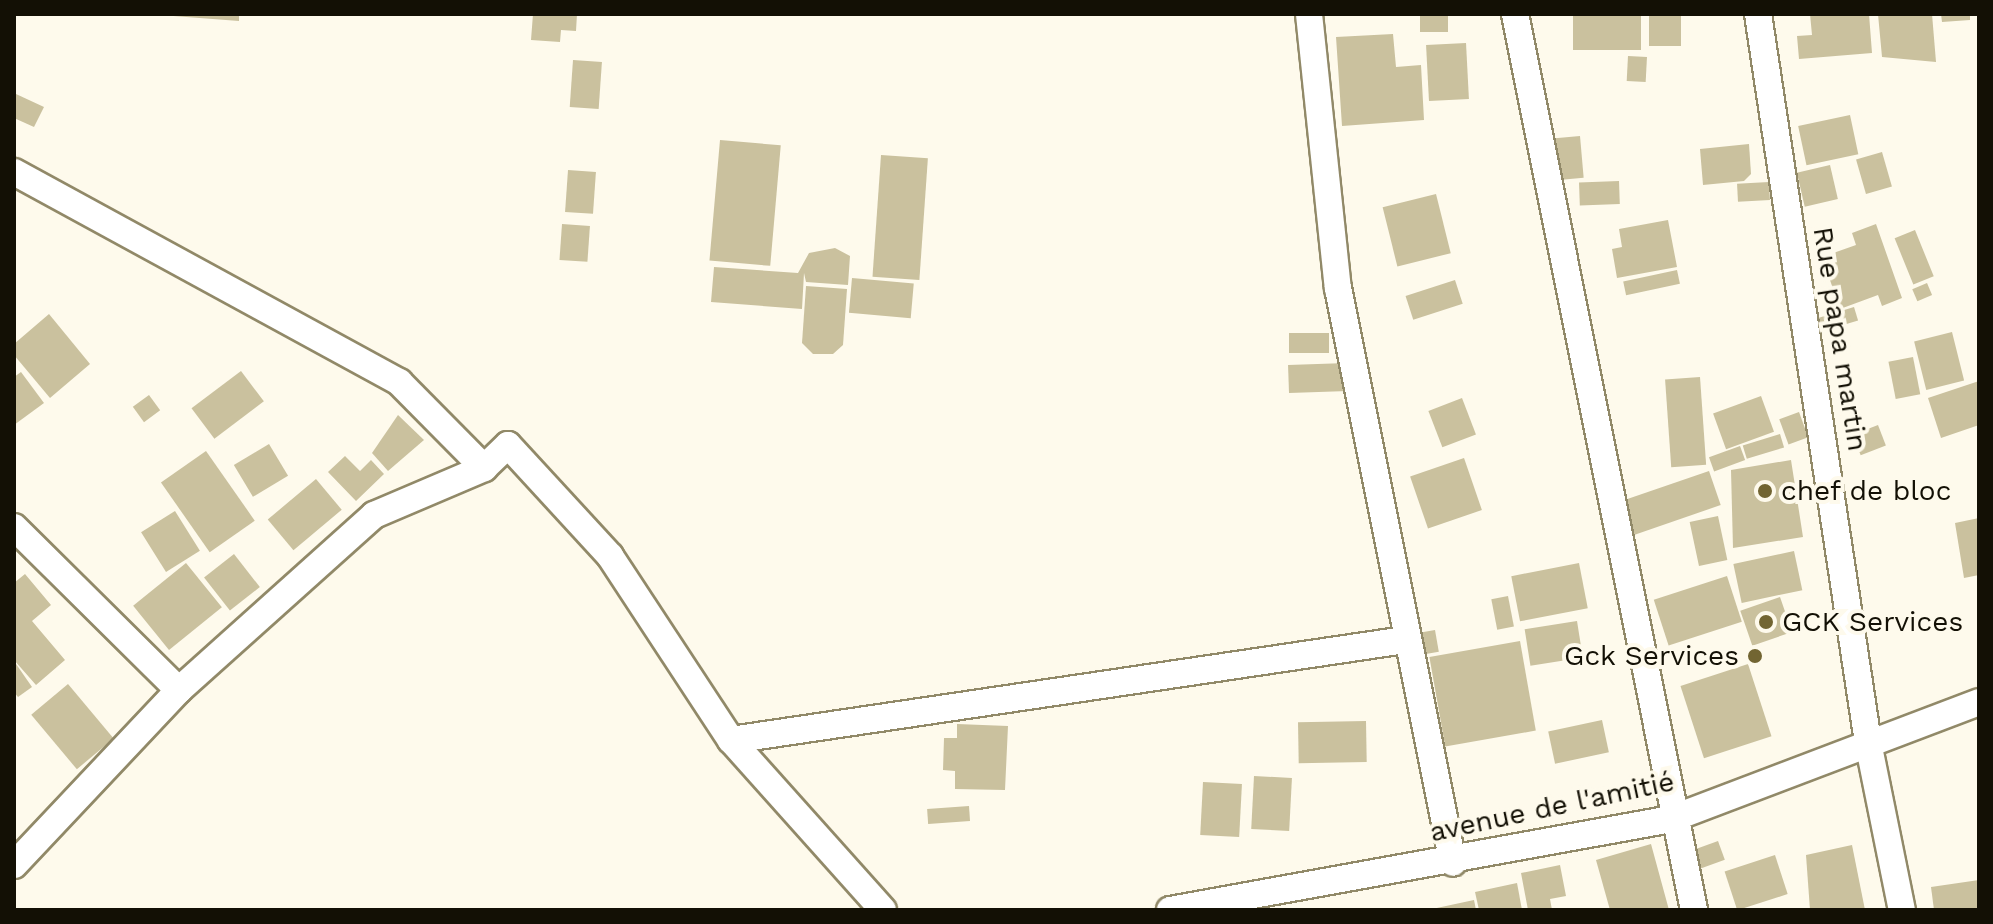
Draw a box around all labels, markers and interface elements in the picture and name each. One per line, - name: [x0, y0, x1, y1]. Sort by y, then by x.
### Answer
- street label: Rue papa martin: [1806, 224, 1874, 454]
- place label: chef de bloc: [1781, 474, 1952, 508]
- marker: chef de bloc: [1756, 482, 1774, 500]
- place label: GCK Services: [1782, 605, 1964, 639]
- marker: GCK Services: [1757, 613, 1775, 631]
- place label: Gck Services: [1563, 639, 1739, 673]
- marker: Gck Services: [1746, 647, 1764, 665]
- street label: avenue de l'amitié: [1427, 765, 1677, 849]

